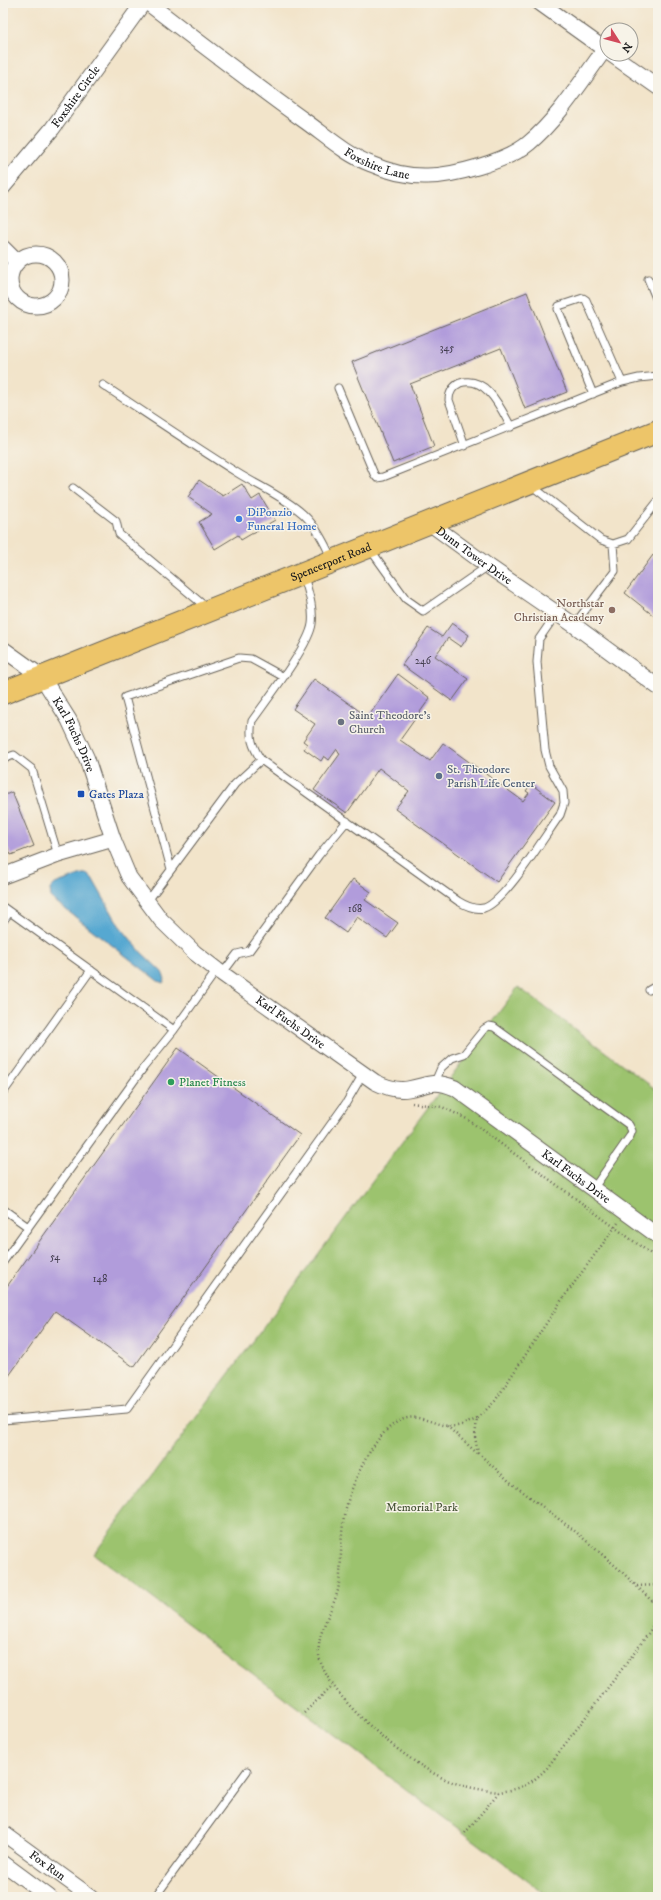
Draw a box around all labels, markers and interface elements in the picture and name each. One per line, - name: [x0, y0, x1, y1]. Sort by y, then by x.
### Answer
- north arrow: [599, 22, 639, 62]
- text: N: [618, 40, 635, 55]
- street label: Foxshire Circle: [48, 63, 103, 131]
- street label: Foxshire Lane: [341, 145, 411, 183]
- house number: 345: [440, 342, 454, 354]
- place label: DiPonzio Funeral Home: [247, 505, 316, 534]
- marker: DiPonzio Funeral Home: [234, 514, 244, 524]
- street label: Dunn Tower Drive: [433, 523, 515, 588]
- street label: Spencerport Road: [288, 539, 374, 585]
- place label: Northstar Christian Academy: [514, 596, 605, 625]
- marker: Northstar Christian Academy: [607, 605, 617, 615]
- house number: 246: [415, 655, 432, 667]
- street label: Karl Fuchs Drive: [49, 695, 98, 774]
- place label: Saint Theodore's Church: [349, 708, 430, 737]
- marker: Saint Theodore's Church: [336, 717, 346, 727]
- place label: St. Theodore Parish Life Center: [447, 762, 536, 791]
- marker: St. Theodore Parish Life Center: [434, 771, 444, 781]
- place label: Gates Plaza: [89, 787, 145, 802]
- marker: Gates Plaza: [76, 789, 86, 799]
- house number: 168: [348, 903, 362, 915]
- street label: Karl Fuchs Drive: [253, 993, 328, 1052]
- place label: Planet Fitness: [179, 1075, 246, 1090]
- marker: Planet Fitness: [166, 1077, 176, 1087]
- street label: Karl Fuchs Drive: [538, 1147, 613, 1207]
- house number: 54: [50, 1251, 60, 1263]
- house number: 148: [93, 1273, 107, 1285]
- park label: Memorial Park: [386, 1500, 458, 1515]
- street label: Fox Run: [26, 1848, 69, 1884]

